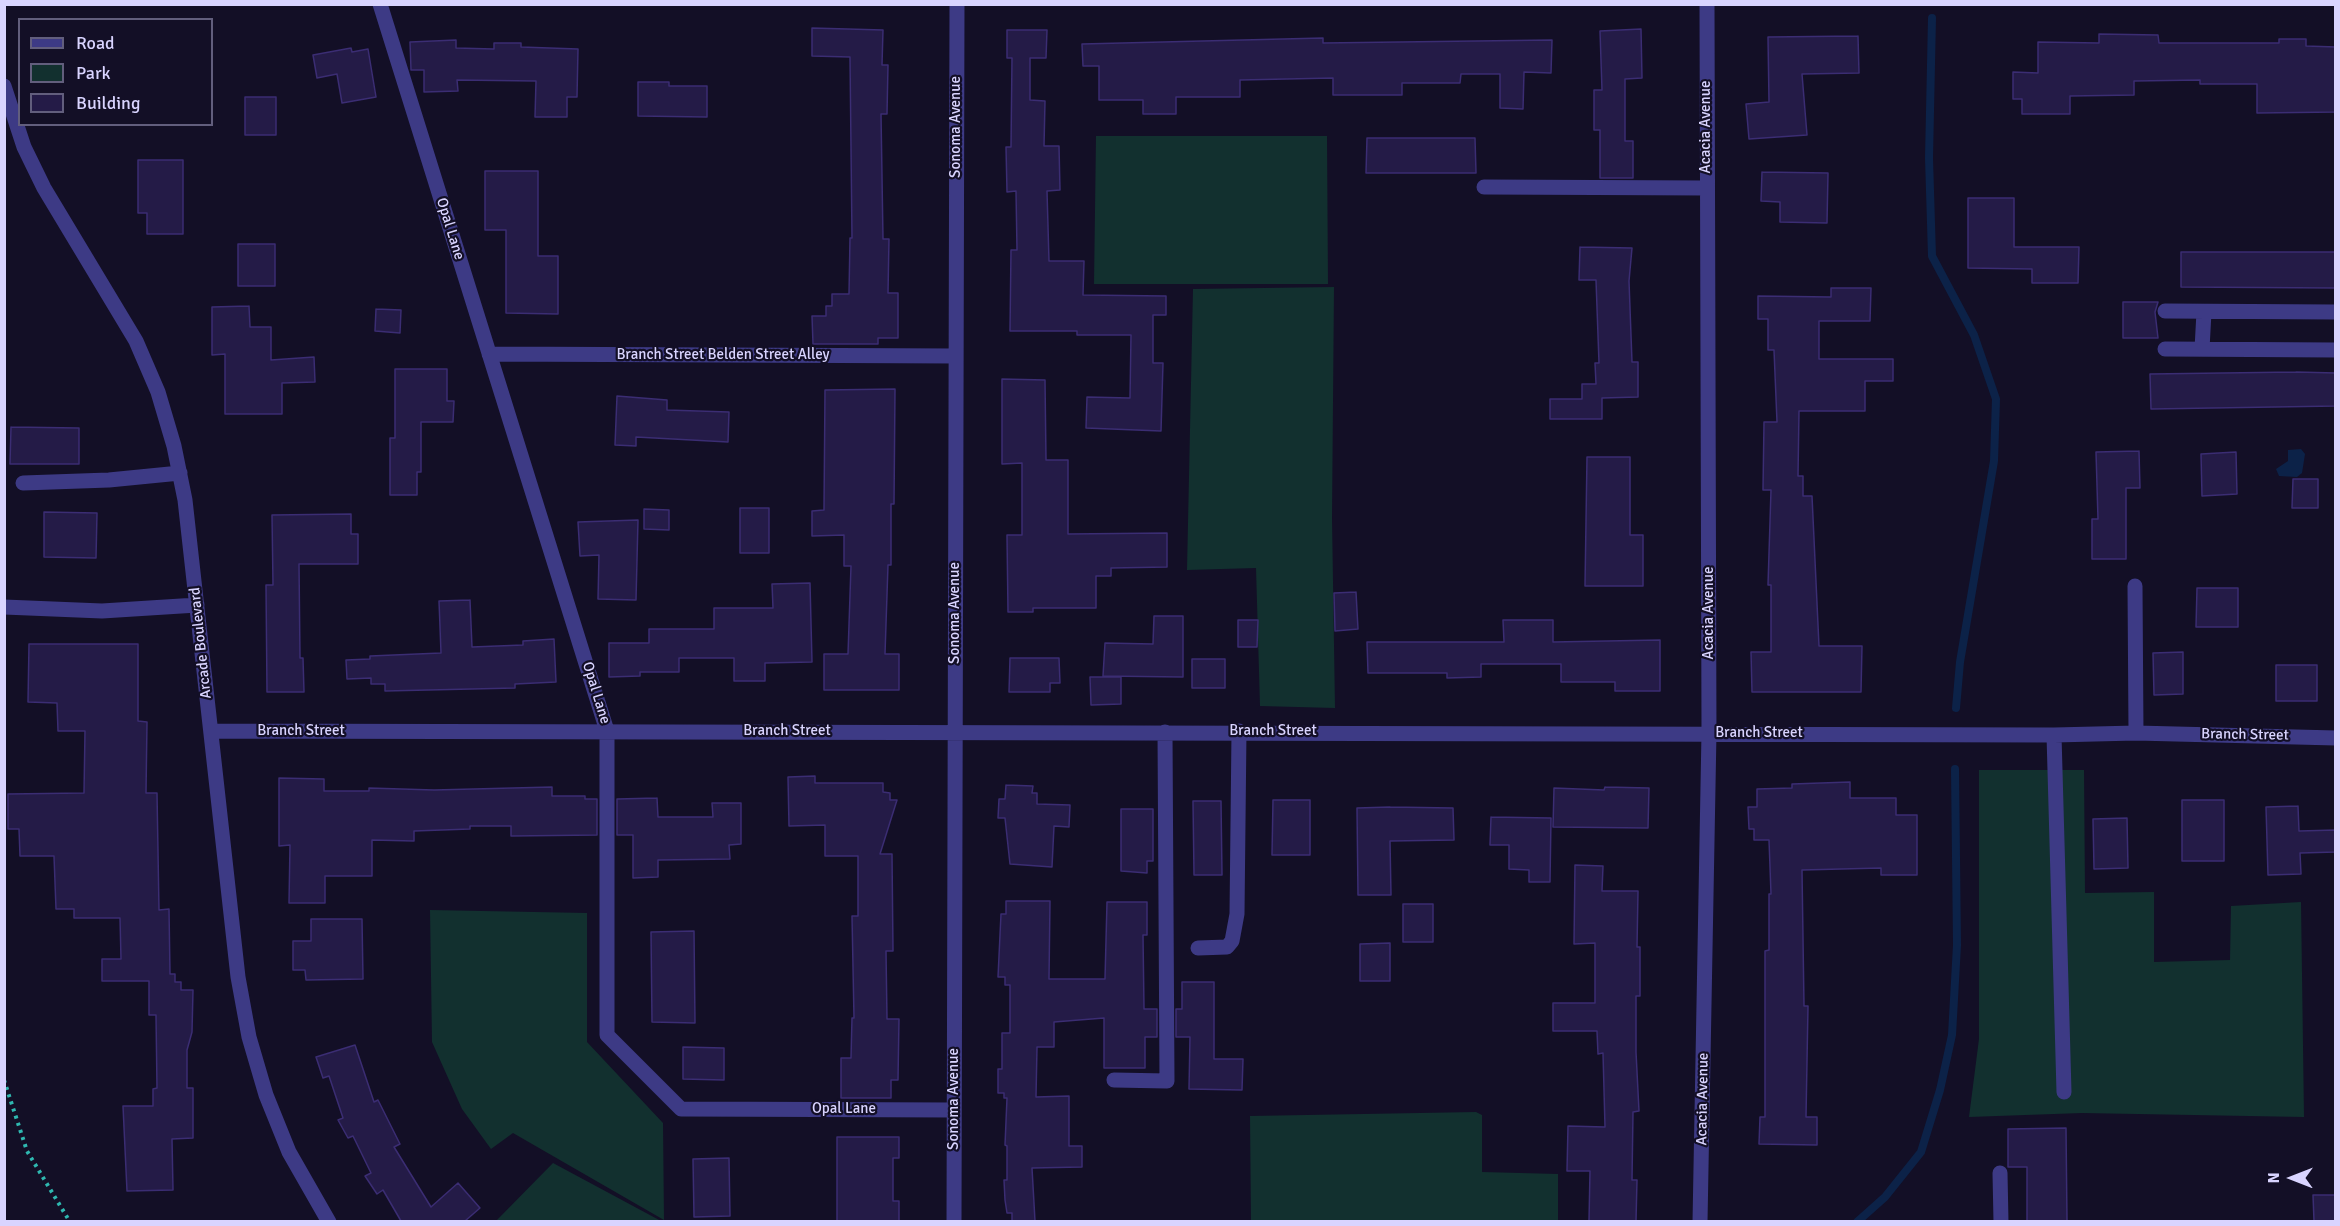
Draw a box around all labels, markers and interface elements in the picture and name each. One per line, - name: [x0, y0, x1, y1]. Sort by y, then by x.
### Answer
- legend: [18, 18, 213, 126]
- text: Road: [76, 32, 115, 54]
- text: Park: [76, 62, 111, 84]
- street label: Sonoma Avenue: [947, 76, 965, 178]
- street label: Acacia Avenue: [1697, 81, 1715, 173]
- text: Building: [76, 92, 140, 114]
- street label: Opal Lane: [432, 196, 468, 262]
- street label: Branch Street Belden Street Alley: [616, 346, 830, 364]
- street label: Sonoma Avenue: [946, 562, 964, 664]
- street label: Acacia Avenue: [1700, 567, 1718, 659]
- street label: Arcade Boulevard: [186, 586, 216, 700]
- street label: Opal Lane: [578, 660, 614, 726]
- street label: Branch Street: [257, 722, 345, 740]
- street label: Branch Street: [743, 722, 831, 740]
- street label: Branch Street: [1229, 722, 1317, 740]
- street label: Branch Street: [1715, 724, 1803, 742]
- street label: Branch Street: [2201, 725, 2289, 745]
- street label: Sonoma Avenue: [945, 1048, 963, 1150]
- street label: Acacia Avenue: [1693, 1052, 1713, 1146]
- street label: Opal Lane: [812, 1100, 876, 1118]
- north arrow: [2262, 1148, 2322, 1208]
- text: N: [2264, 1172, 2284, 1184]

